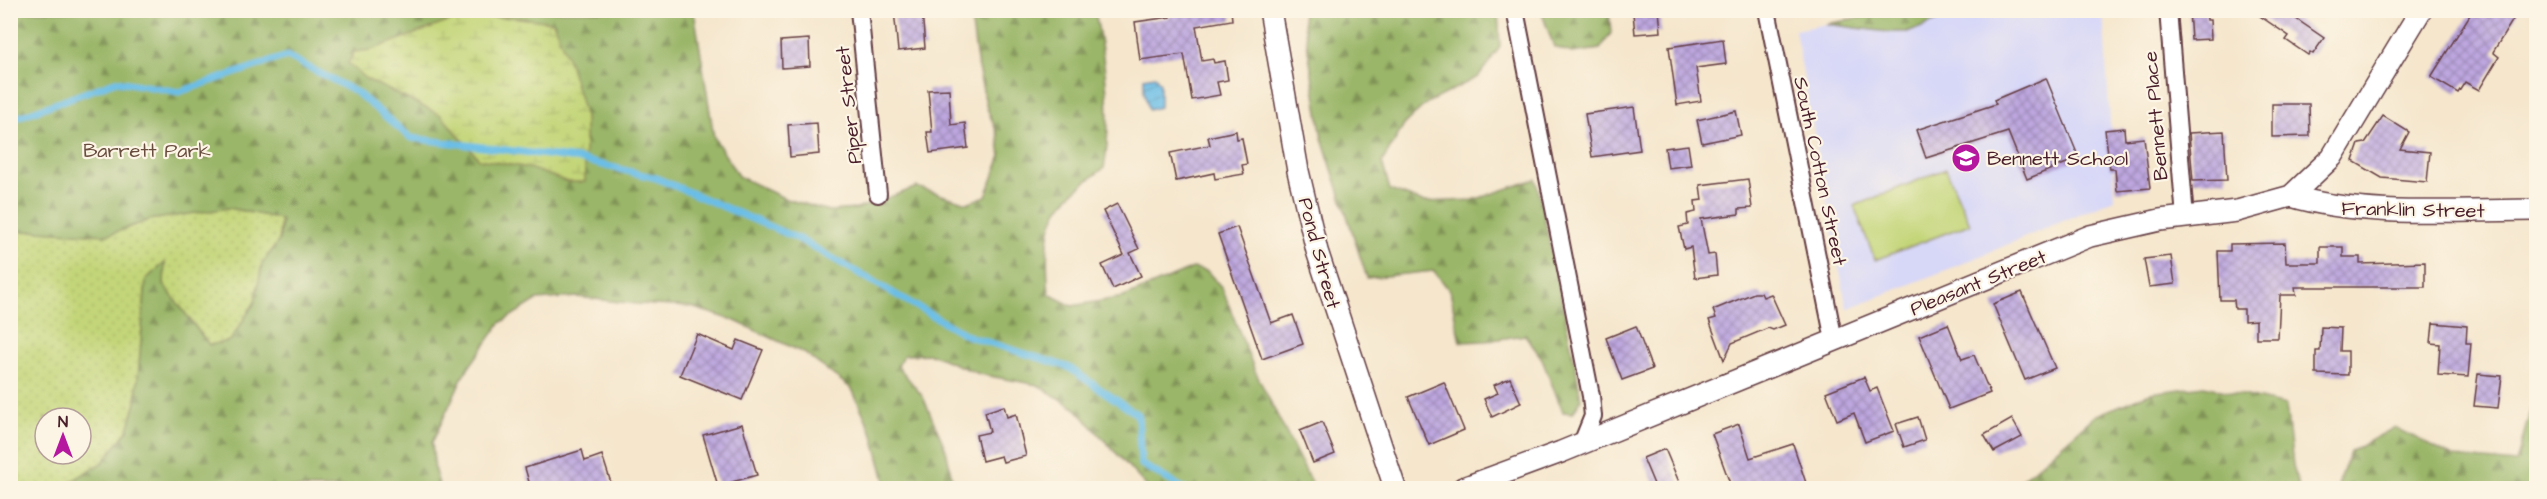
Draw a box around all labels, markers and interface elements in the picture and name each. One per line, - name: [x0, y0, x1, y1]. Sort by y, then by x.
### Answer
- street label: Piper Street: [829, 45, 869, 165]
- street label: Bennett Place: [2136, 50, 2176, 182]
- street label: South Cotton Street: [1786, 74, 1854, 268]
- park label: Barrett Park: [83, 137, 211, 165]
- school or university icon: Bennett School: [1950, 142, 1982, 174]
- place label: Bennett School: [1987, 145, 2128, 173]
- street label: Pond Street: [1291, 195, 1347, 312]
- street label: Franklin Street: [2341, 195, 2485, 225]
- street label: Pleasant Street: [1906, 243, 2051, 323]
- north arrow: [33, 406, 93, 466]
- text: N: [58, 411, 68, 433]

